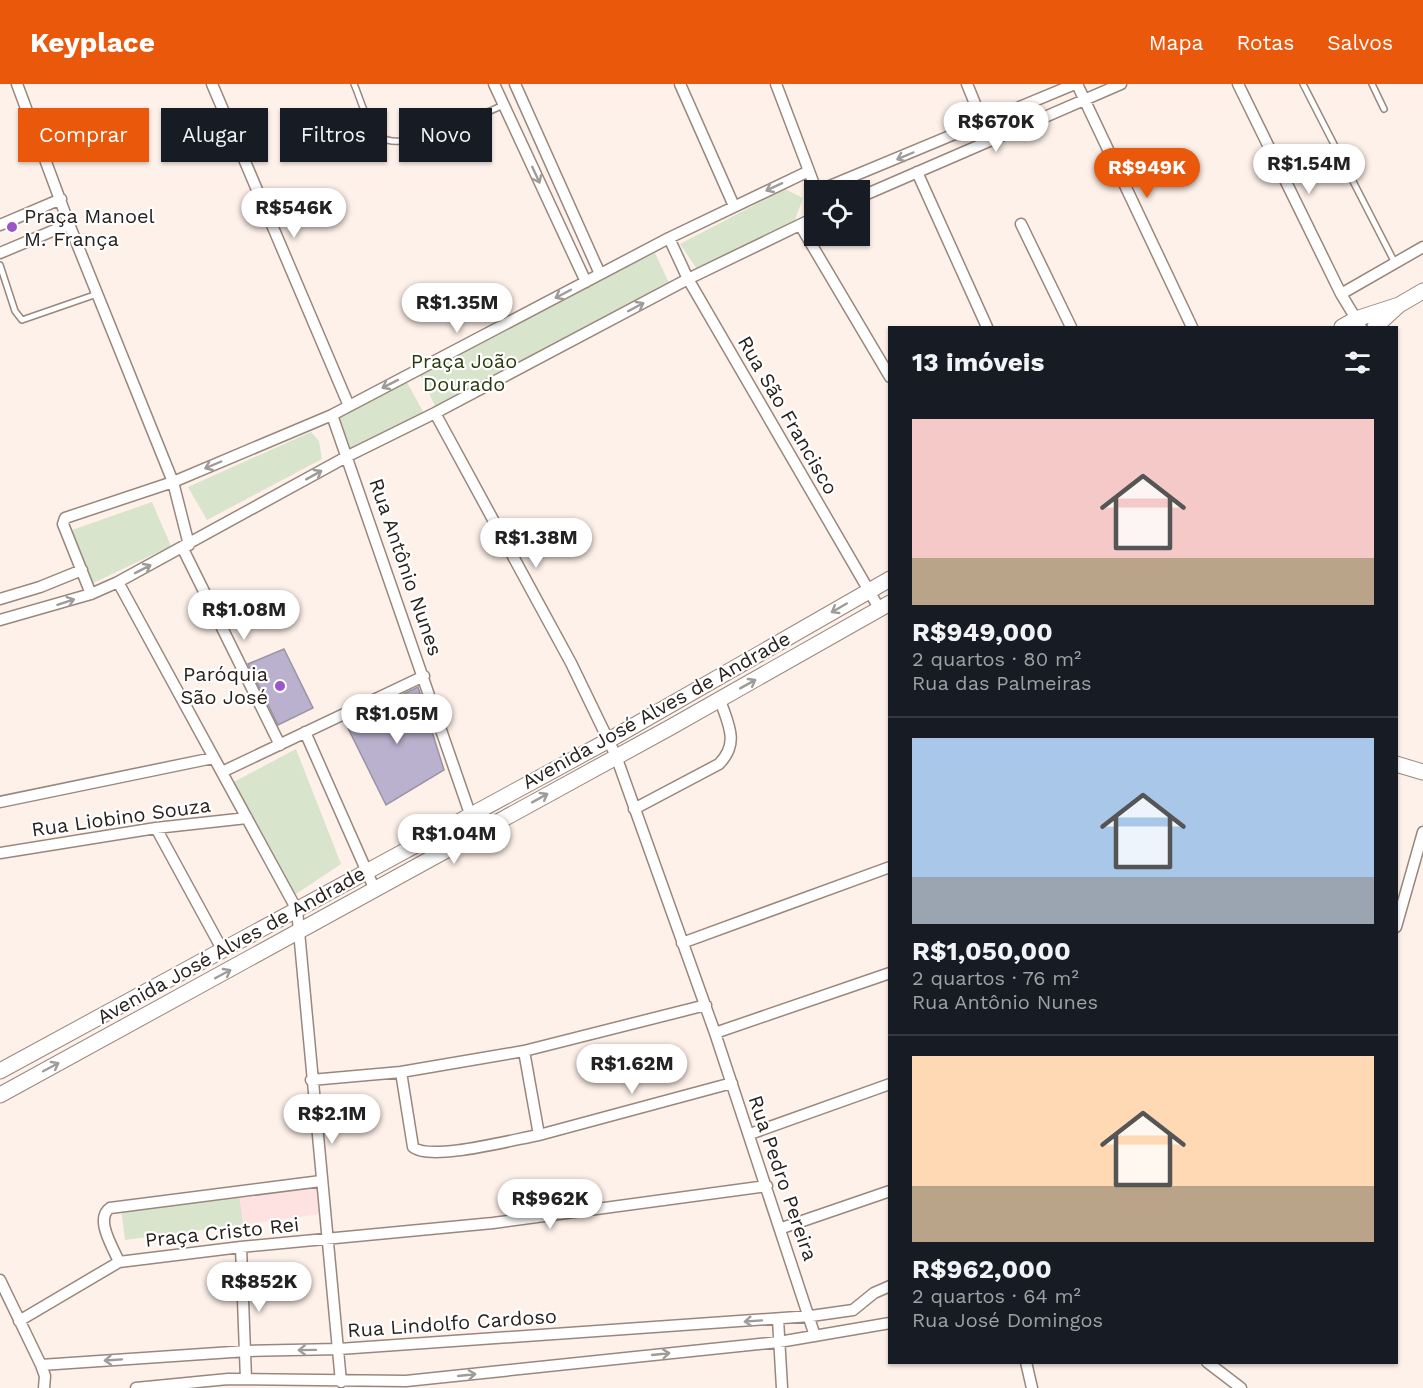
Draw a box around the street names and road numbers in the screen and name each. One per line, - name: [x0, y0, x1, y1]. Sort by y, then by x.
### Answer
- street label: Rua São Francisco: [733, 331, 843, 499]
- street label: Rua Antônio Nunes: [364, 475, 448, 659]
- street label: Avenida José Alves de Andrade: [518, 626, 794, 794]
- street label: Rua Liobino Souza: [30, 793, 212, 841]
- street label: Avenida José Alves de Andrade: [93, 861, 369, 1029]
- street label: Rua Pedro Pereira: [743, 1092, 823, 1264]
- street label: Praça Cristo Rei: [144, 1212, 300, 1252]
- street label: Rua Lindolfo Cardoso: [347, 1304, 557, 1342]

